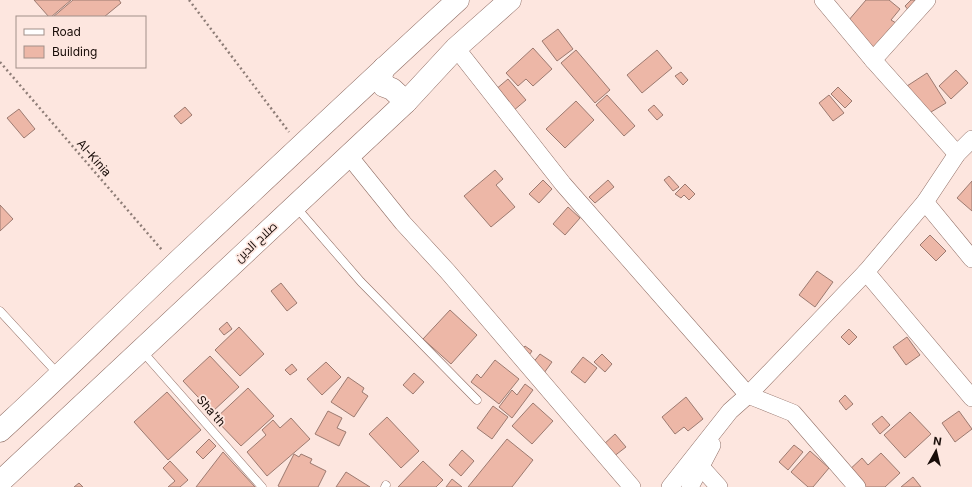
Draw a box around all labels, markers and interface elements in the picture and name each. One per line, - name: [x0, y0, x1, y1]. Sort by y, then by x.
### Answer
- legend: [16, 16, 146, 68]
- text: Road: [52, 24, 81, 39]
- text: Building: [52, 44, 97, 59]
- street label: Al-Kinia: [74, 136, 115, 179]
- street label: صلاح الدين: [231, 218, 281, 266]
- street label: Sha'th: [194, 392, 229, 429]
- north arrow: [916, 431, 956, 471]
- text: N: [932, 434, 943, 449]

